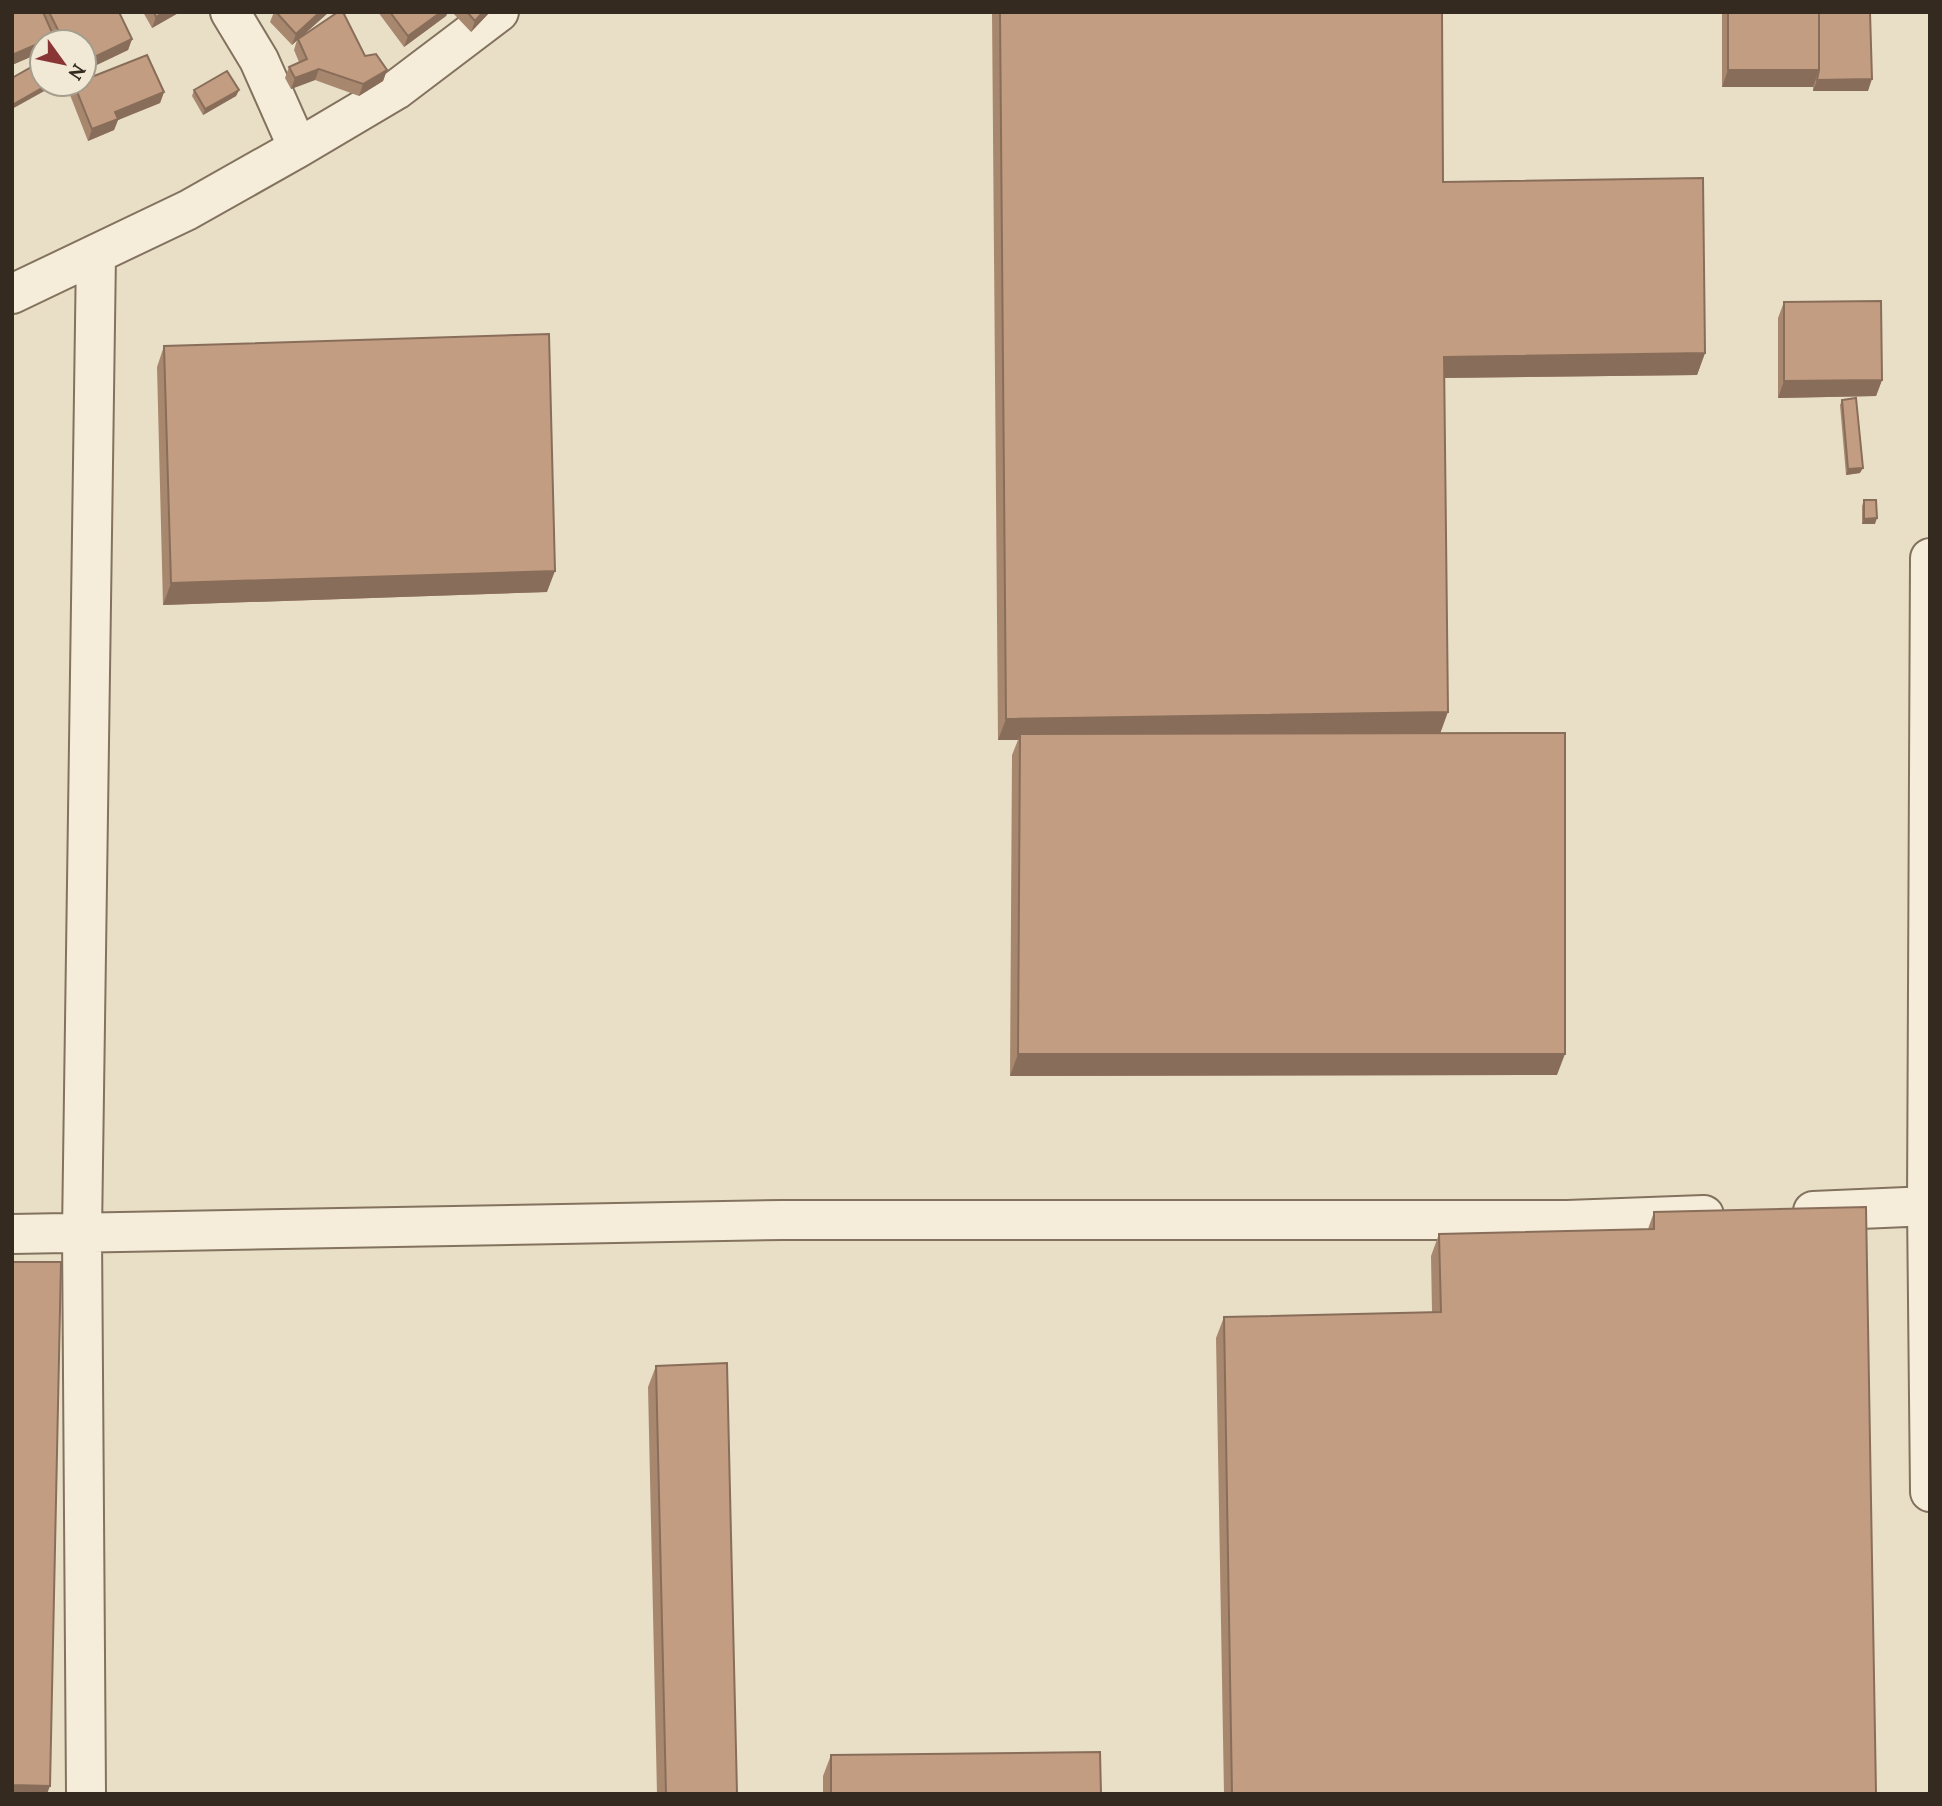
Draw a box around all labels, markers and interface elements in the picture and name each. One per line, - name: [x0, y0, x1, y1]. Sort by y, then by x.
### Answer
- north arrow: [28, 28, 98, 98]
- text: N: [63, 60, 91, 85]

